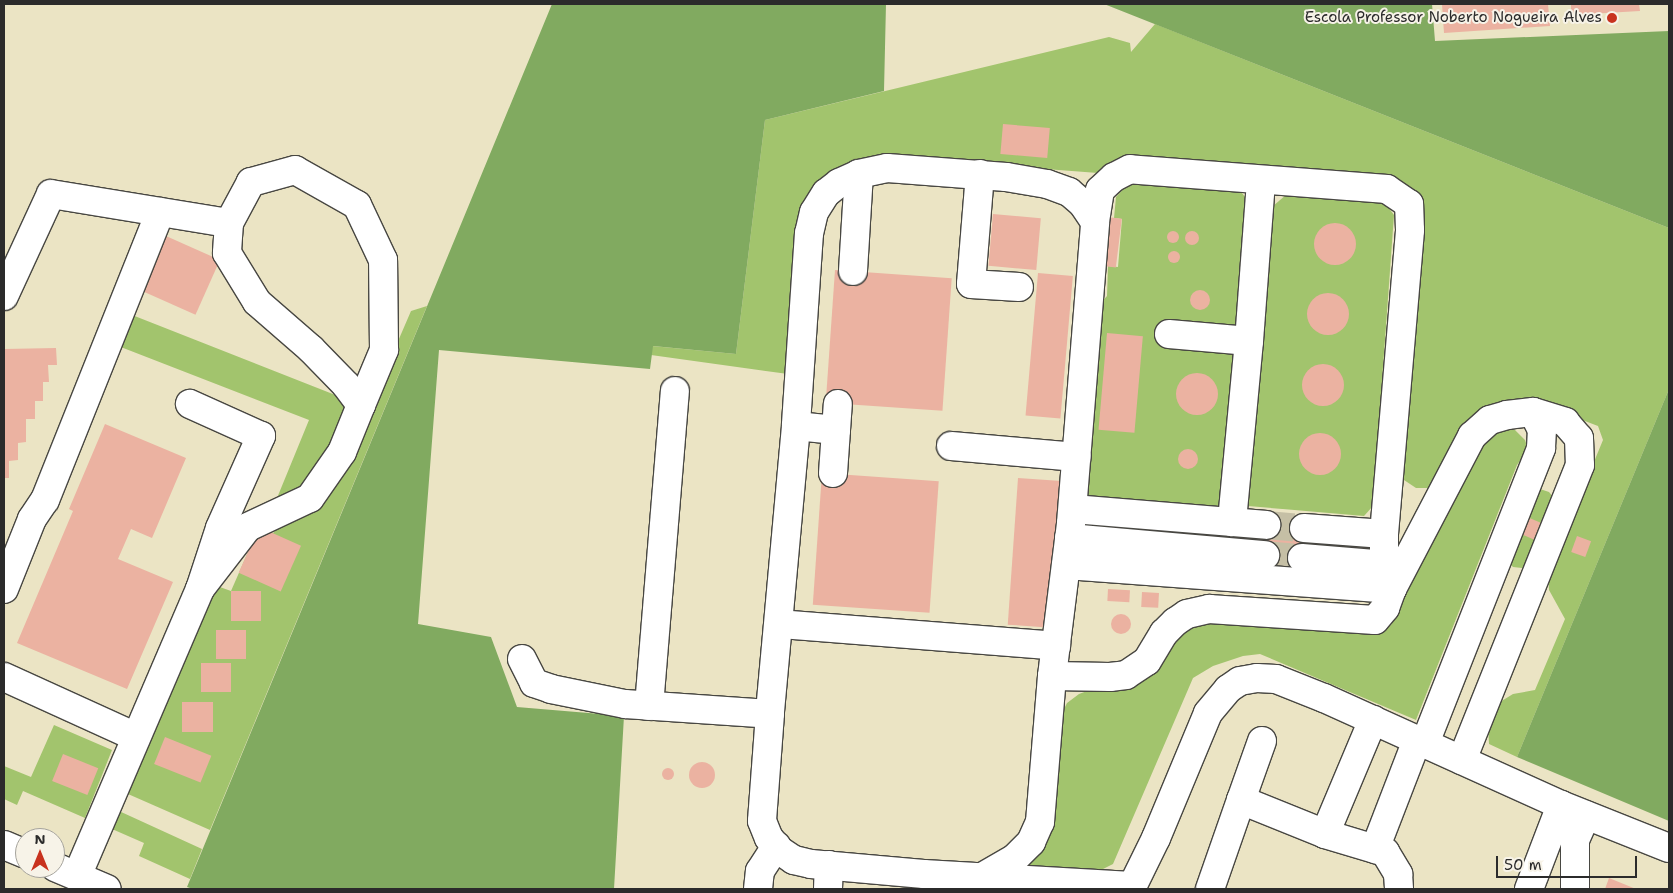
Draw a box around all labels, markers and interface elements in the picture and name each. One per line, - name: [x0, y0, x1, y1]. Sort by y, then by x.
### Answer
- place label: Escola Professor Noberto Nogueira Alves: [1305, 9, 1602, 27]
- marker: Escola Professor Noberto Nogueira Alves: [1606, 12, 1618, 24]
- north arrow: [15, 828, 65, 878]
- text: N: [34, 830, 46, 848]
- scale bar: [1498, 846, 1639, 878]
- text: 50 m: [1504, 855, 1542, 875]

